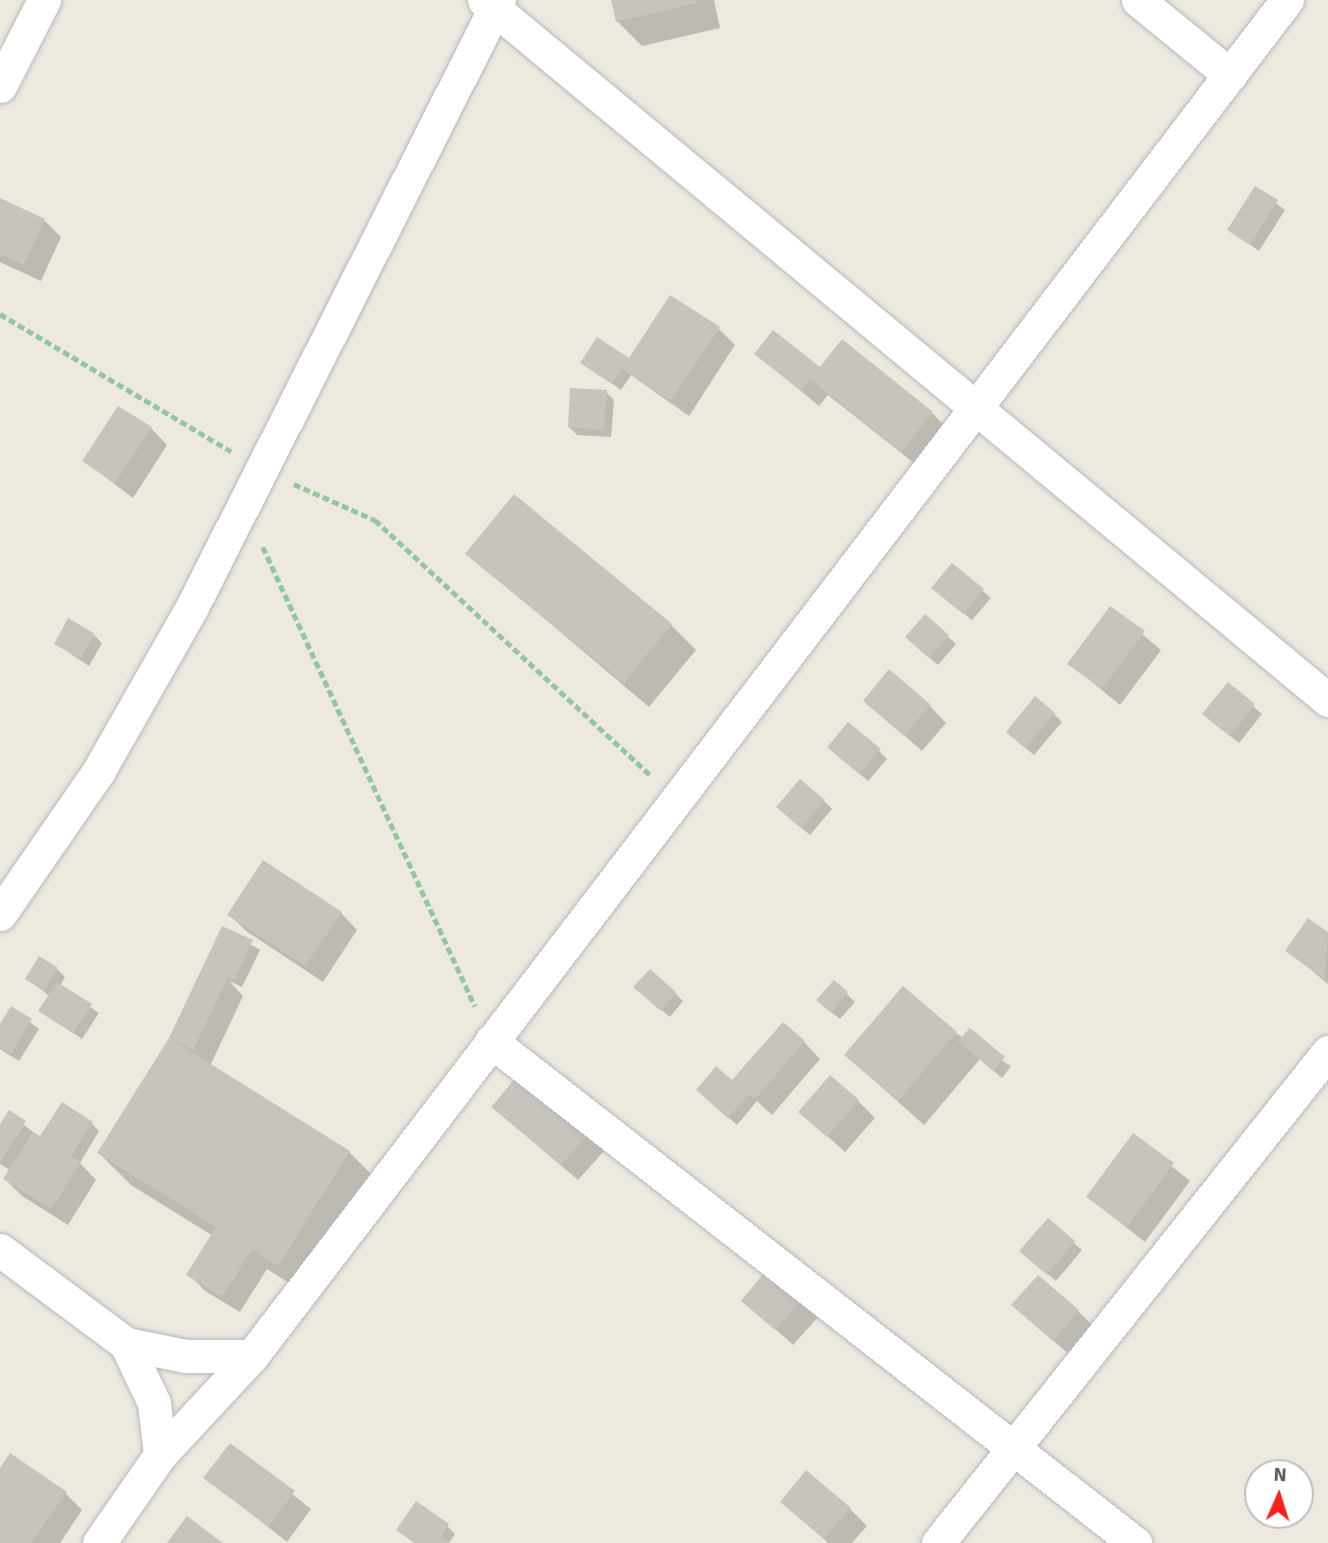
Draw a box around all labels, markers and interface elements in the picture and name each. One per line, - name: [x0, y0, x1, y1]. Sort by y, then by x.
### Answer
- north arrow: [1244, 1459, 1314, 1529]
- text: N: [1273, 1463, 1287, 1487]

